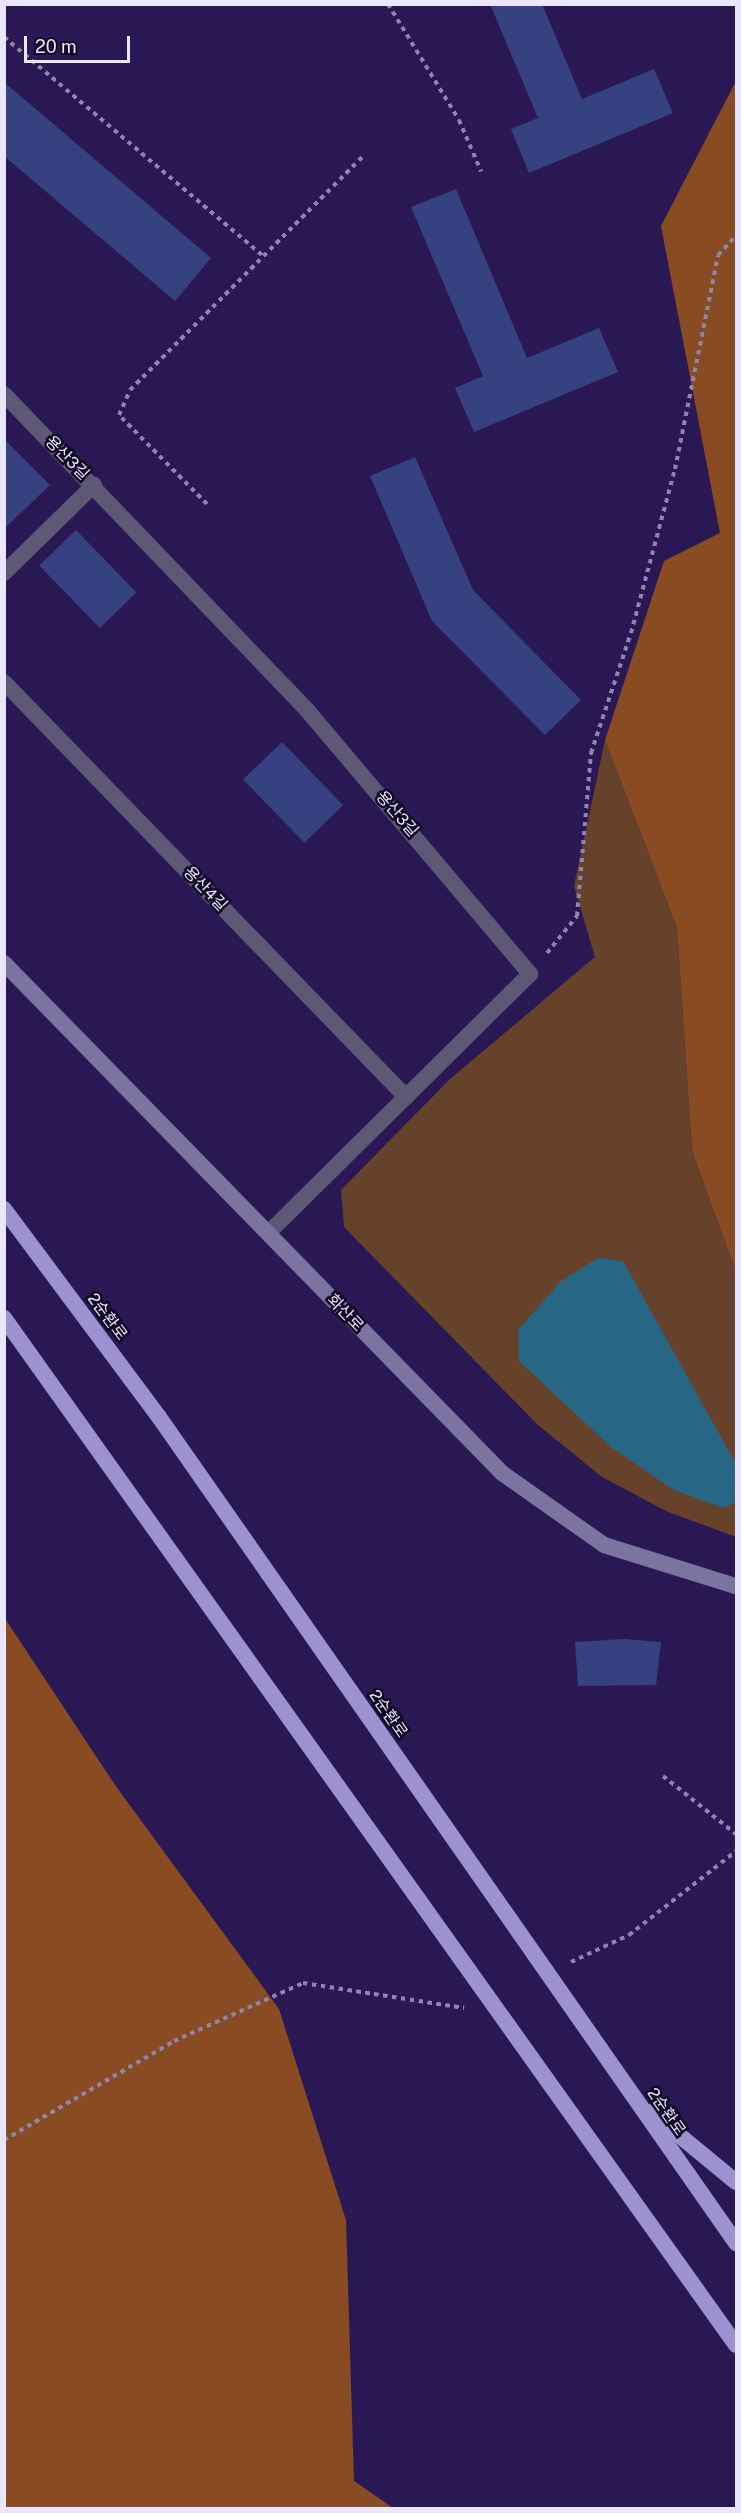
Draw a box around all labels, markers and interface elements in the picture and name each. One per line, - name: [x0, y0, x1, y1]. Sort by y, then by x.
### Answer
- scale bar: [27, 24, 134, 62]
- text: 20 m: [35, 36, 77, 57]
- street label: 용산3길: [41, 432, 93, 484]
- street label: 용산3길: [372, 787, 422, 841]
- street label: 용산4길: [179, 863, 231, 915]
- street label: 2순환로: [83, 1290, 131, 1344]
- street label: 화산로: [323, 1290, 367, 1336]
- street label: 2순환로: [365, 1687, 411, 1741]
- street label: 2순환로: [643, 2085, 689, 2139]

